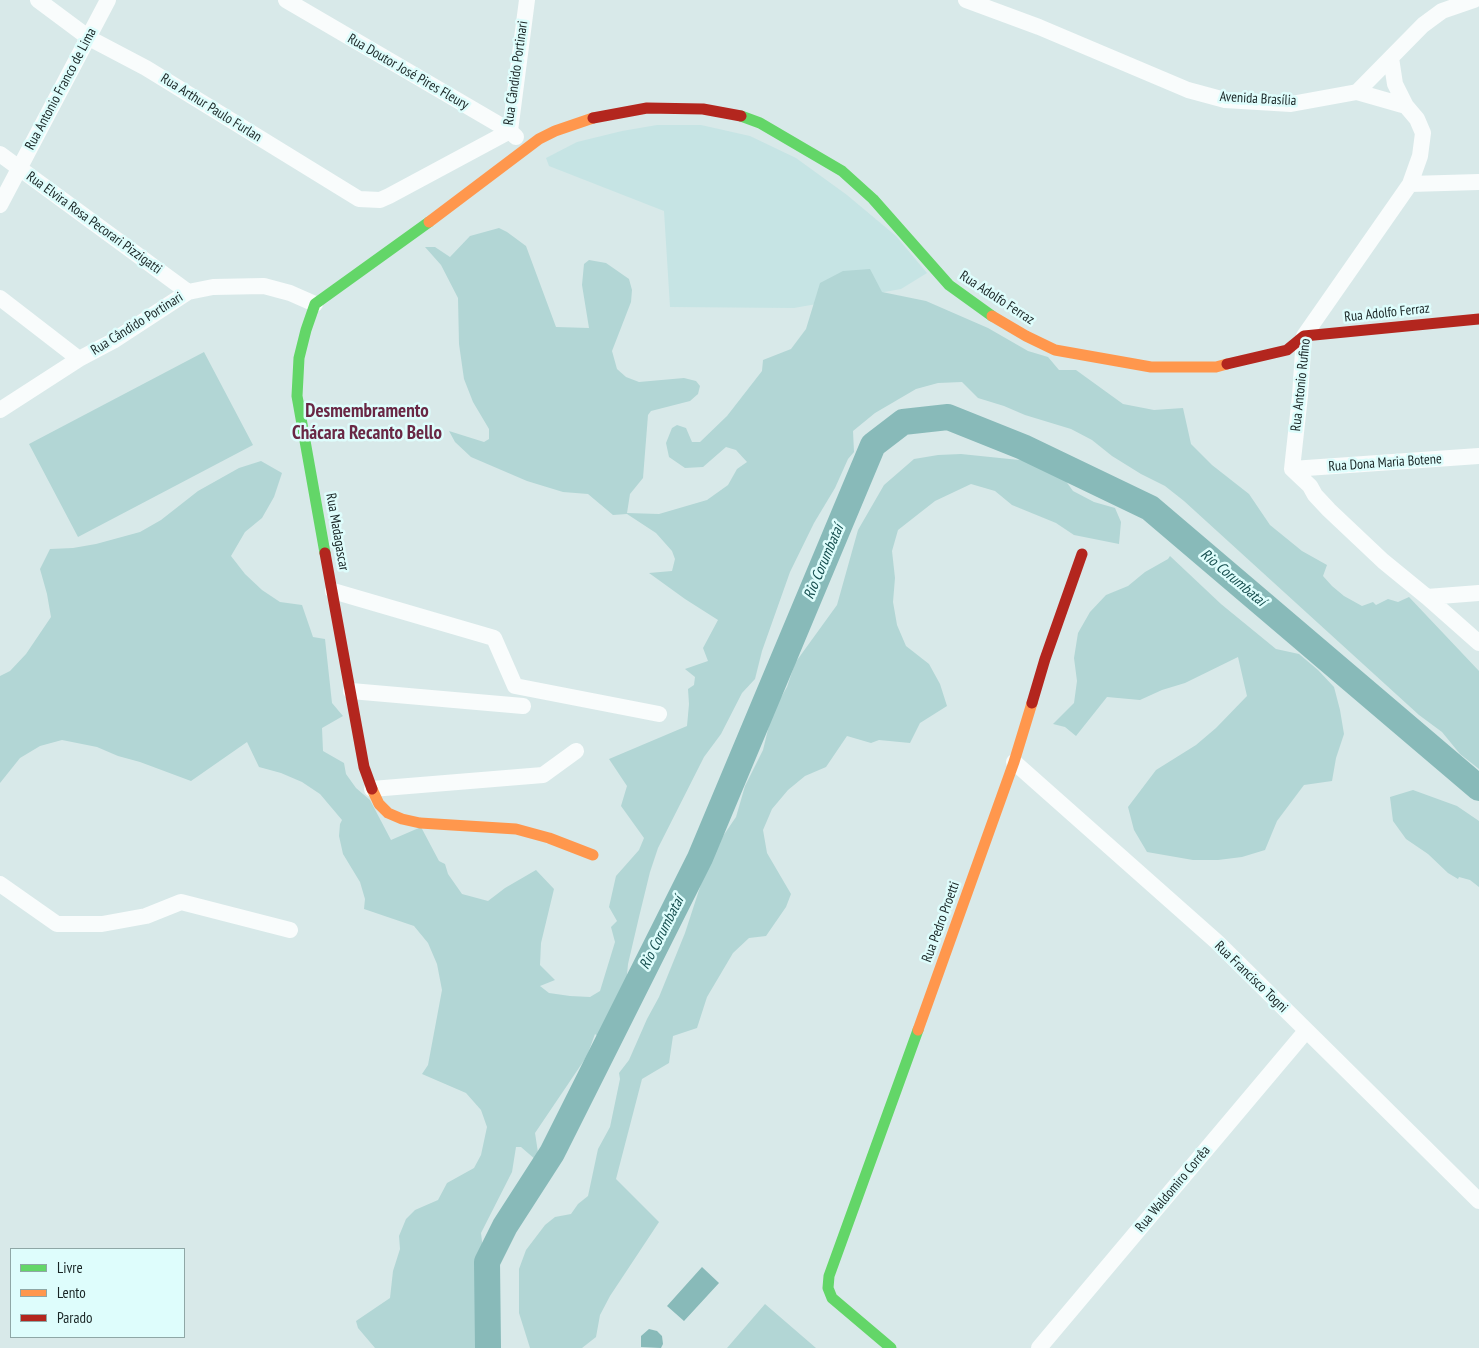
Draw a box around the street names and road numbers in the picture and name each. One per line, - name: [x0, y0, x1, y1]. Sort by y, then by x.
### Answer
- street label: Rua Cândido Portinari: [500, 20, 532, 126]
- street label: Rua Antonio Franco de Lima: [22, 25, 100, 153]
- street label: Rua Doutor José Pires Fleury: [344, 30, 472, 114]
- street label: Rua Arthur Paulo Furlan: [158, 70, 264, 146]
- street label: Avenida Brasília: [1219, 89, 1297, 109]
- street label: Rua Elvira Rosa Pecorari Pizzigatti: [23, 168, 165, 278]
- street label: Rua Adolfo Ferraz: [956, 268, 1038, 328]
- street label: Rua Cândido Portinari: [88, 289, 186, 359]
- street label: Rua Adolfo Ferraz: [1343, 300, 1431, 326]
- street label: Rua Antonio Rufino: [1288, 338, 1314, 432]
- street label: Rua Dona Maria Botene: [1328, 451, 1442, 475]
- street label: Rua Madagascar: [322, 492, 352, 572]
- street label: Rua Pedro Proetti: [919, 880, 963, 964]
- street label: Rua Francisco Togni: [1211, 938, 1291, 1016]
- street label: Rua Waldomiro Corrêa: [1132, 1142, 1214, 1236]

